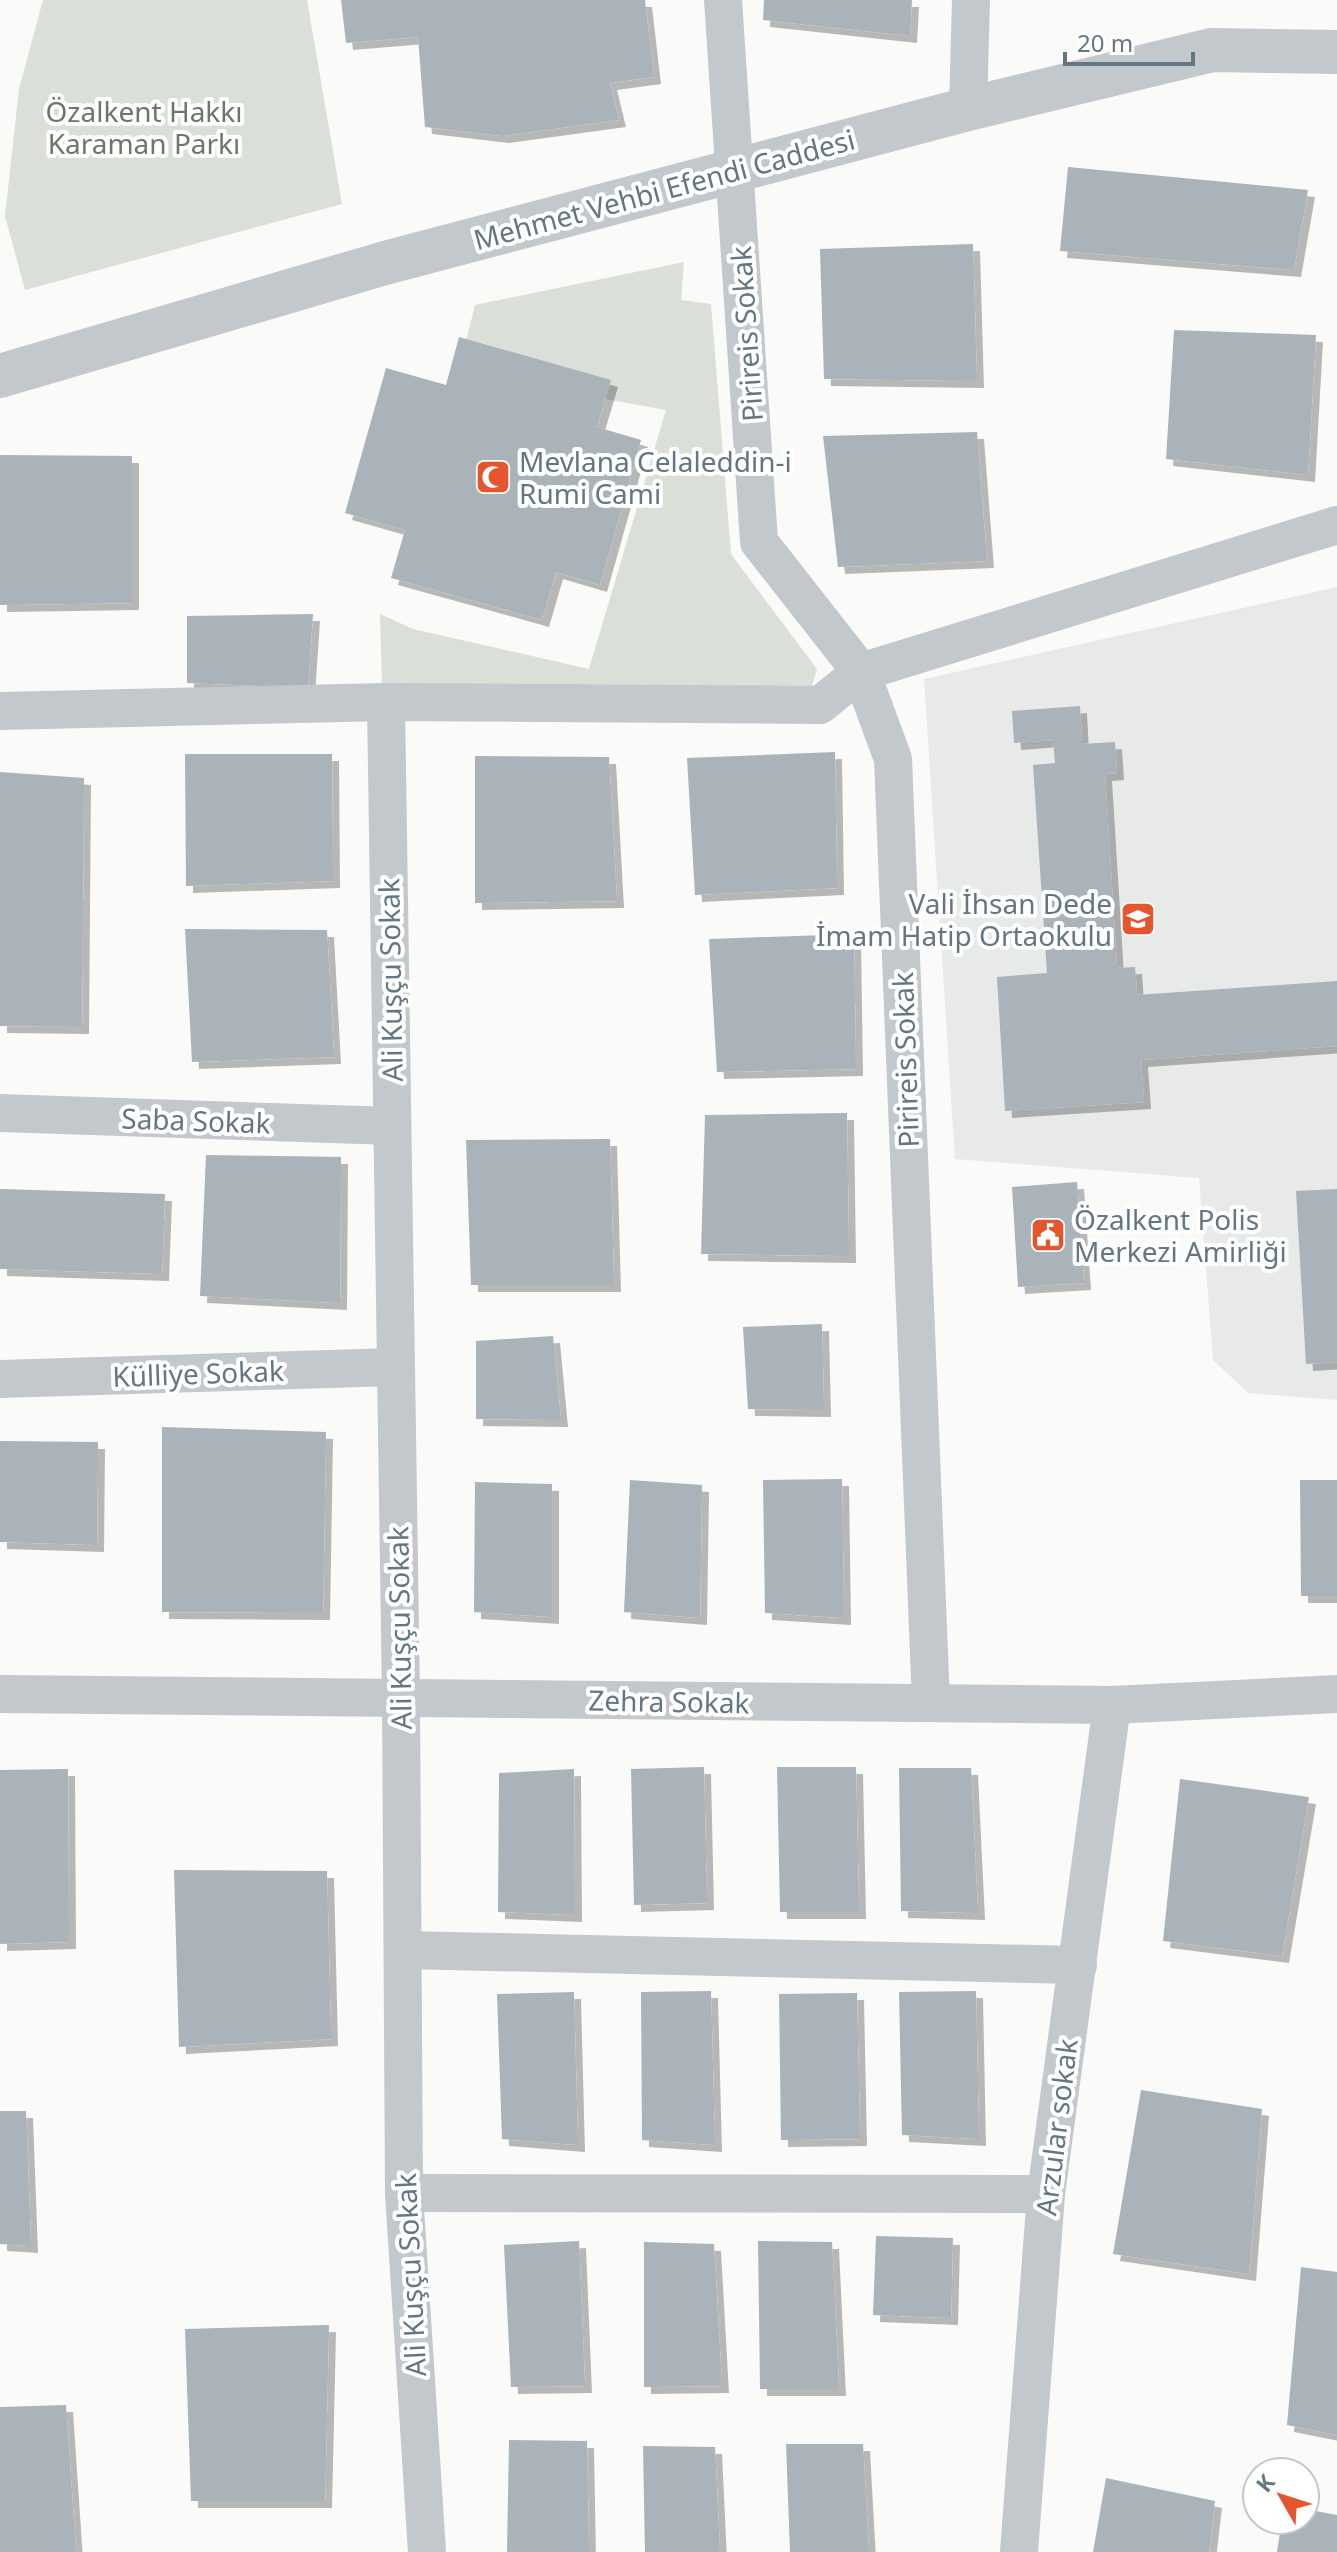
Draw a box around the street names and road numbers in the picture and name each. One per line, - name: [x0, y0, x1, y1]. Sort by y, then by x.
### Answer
- street label: Mehmet Vehbi Efendi Caddesi: [469, 120, 859, 258]
- street label: Pirireis Sokak: [721, 245, 771, 423]
- street label: Ali Kuşçu Sokak: [369, 878, 411, 1082]
- street label: Pirireis Sokak: [883, 972, 927, 1148]
- street label: Saba Sokak: [121, 1098, 271, 1142]
- street label: Külliye Sokak: [112, 1351, 284, 1395]
- street label: Ali Kuşçu Sokak: [378, 1526, 420, 1730]
- street label: Zehra Sokak: [588, 1681, 750, 1721]
- street label: Arzular sokak: [1026, 2036, 1086, 2217]
- street label: Ali Kuşçu Sokak: [386, 2172, 434, 2378]

